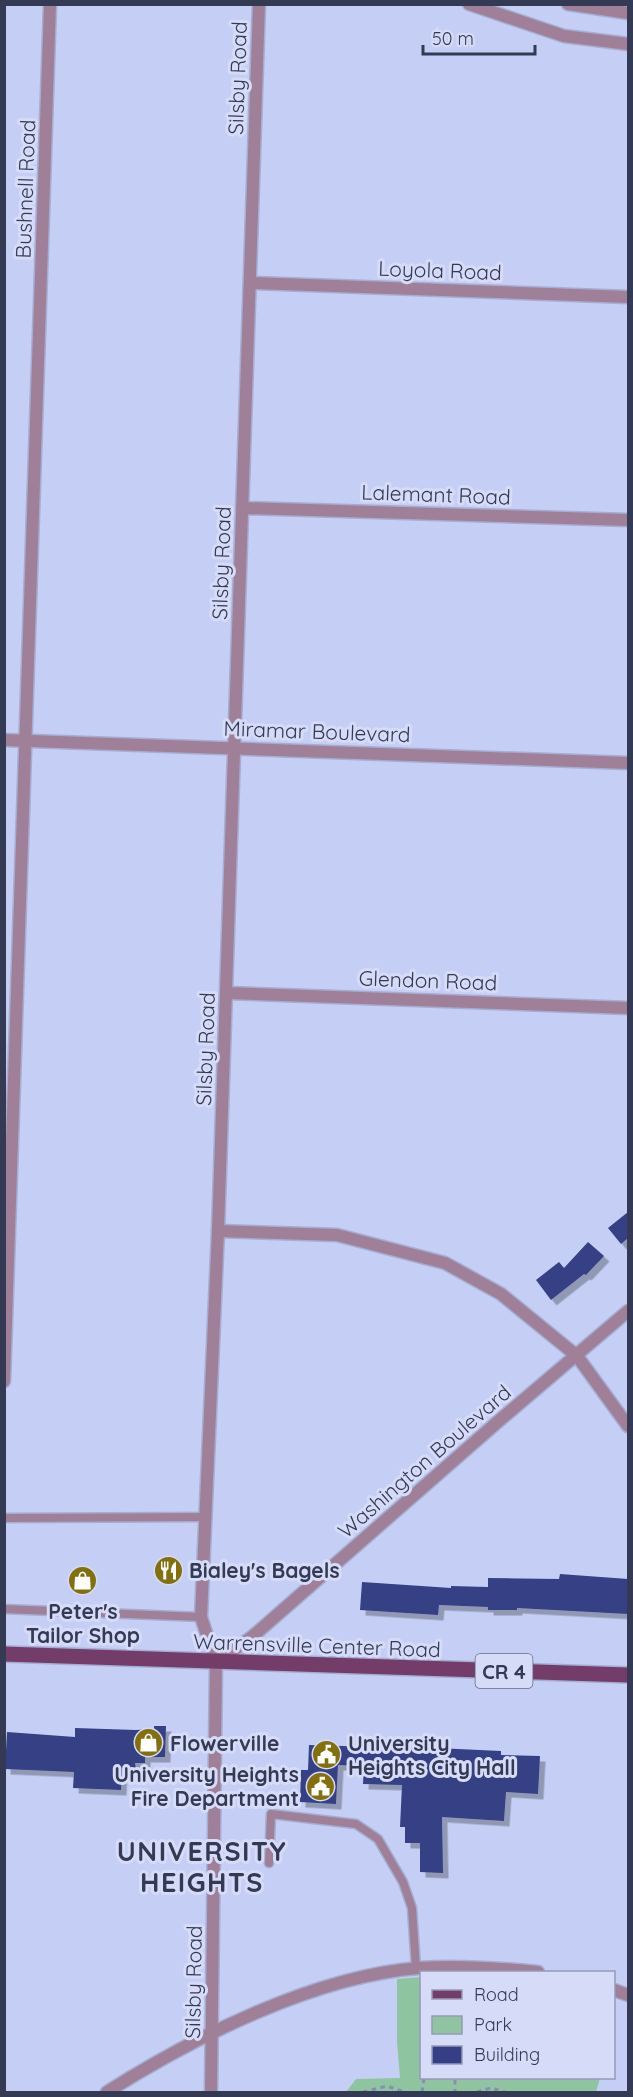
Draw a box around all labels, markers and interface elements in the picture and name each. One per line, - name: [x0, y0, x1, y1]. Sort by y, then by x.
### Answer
- scale bar: [423, 18, 536, 56]
- street label: Silsby Road: [222, 21, 252, 135]
- text: 50 m: [432, 27, 474, 50]
- street label: Bushnell Road: [10, 119, 40, 259]
- street label: Loyola Road: [378, 255, 502, 285]
- street label: Lalemant Road: [361, 478, 511, 510]
- street label: Silsby Road: [206, 506, 236, 620]
- street label: Miramar Boulevard: [223, 715, 411, 747]
- street label: Glendon Road: [358, 965, 498, 995]
- street label: Silsby Road: [190, 992, 220, 1106]
- street label: Washington Boulevard: [332, 1379, 516, 1543]
- restaurant icon: Bialey's Bagels: [152, 1554, 184, 1586]
- place label: Bialey's Bagels: [189, 1557, 340, 1583]
- shop icon: Peter's Tailor Shop: [67, 1564, 99, 1596]
- place label: Peter's Tailor Shop: [26, 1598, 140, 1648]
- street label: Warrensville Center Road: [193, 1628, 441, 1662]
- road number: CR 4: [476, 1654, 532, 1688]
- shop icon: Flowerville: [133, 1727, 165, 1759]
- place label: Flowerville: [170, 1730, 279, 1756]
- place label: University Heights City Hall: [348, 1730, 516, 1780]
- public building icon: University Heights City Hall: [311, 1739, 343, 1771]
- place label: University Heights Fire Department: [114, 1761, 299, 1811]
- public building icon: University Heights Fire Department: [304, 1770, 336, 1802]
- district label: UNIVERSITY HEIGHTS: [117, 1834, 287, 1899]
- street label: Silsby Road: [179, 1925, 207, 2039]
- legend: [420, 1971, 615, 2079]
- text: Road: [474, 1983, 519, 2006]
- text: Park: [474, 2013, 512, 2036]
- text: Building: [474, 2043, 540, 2066]

